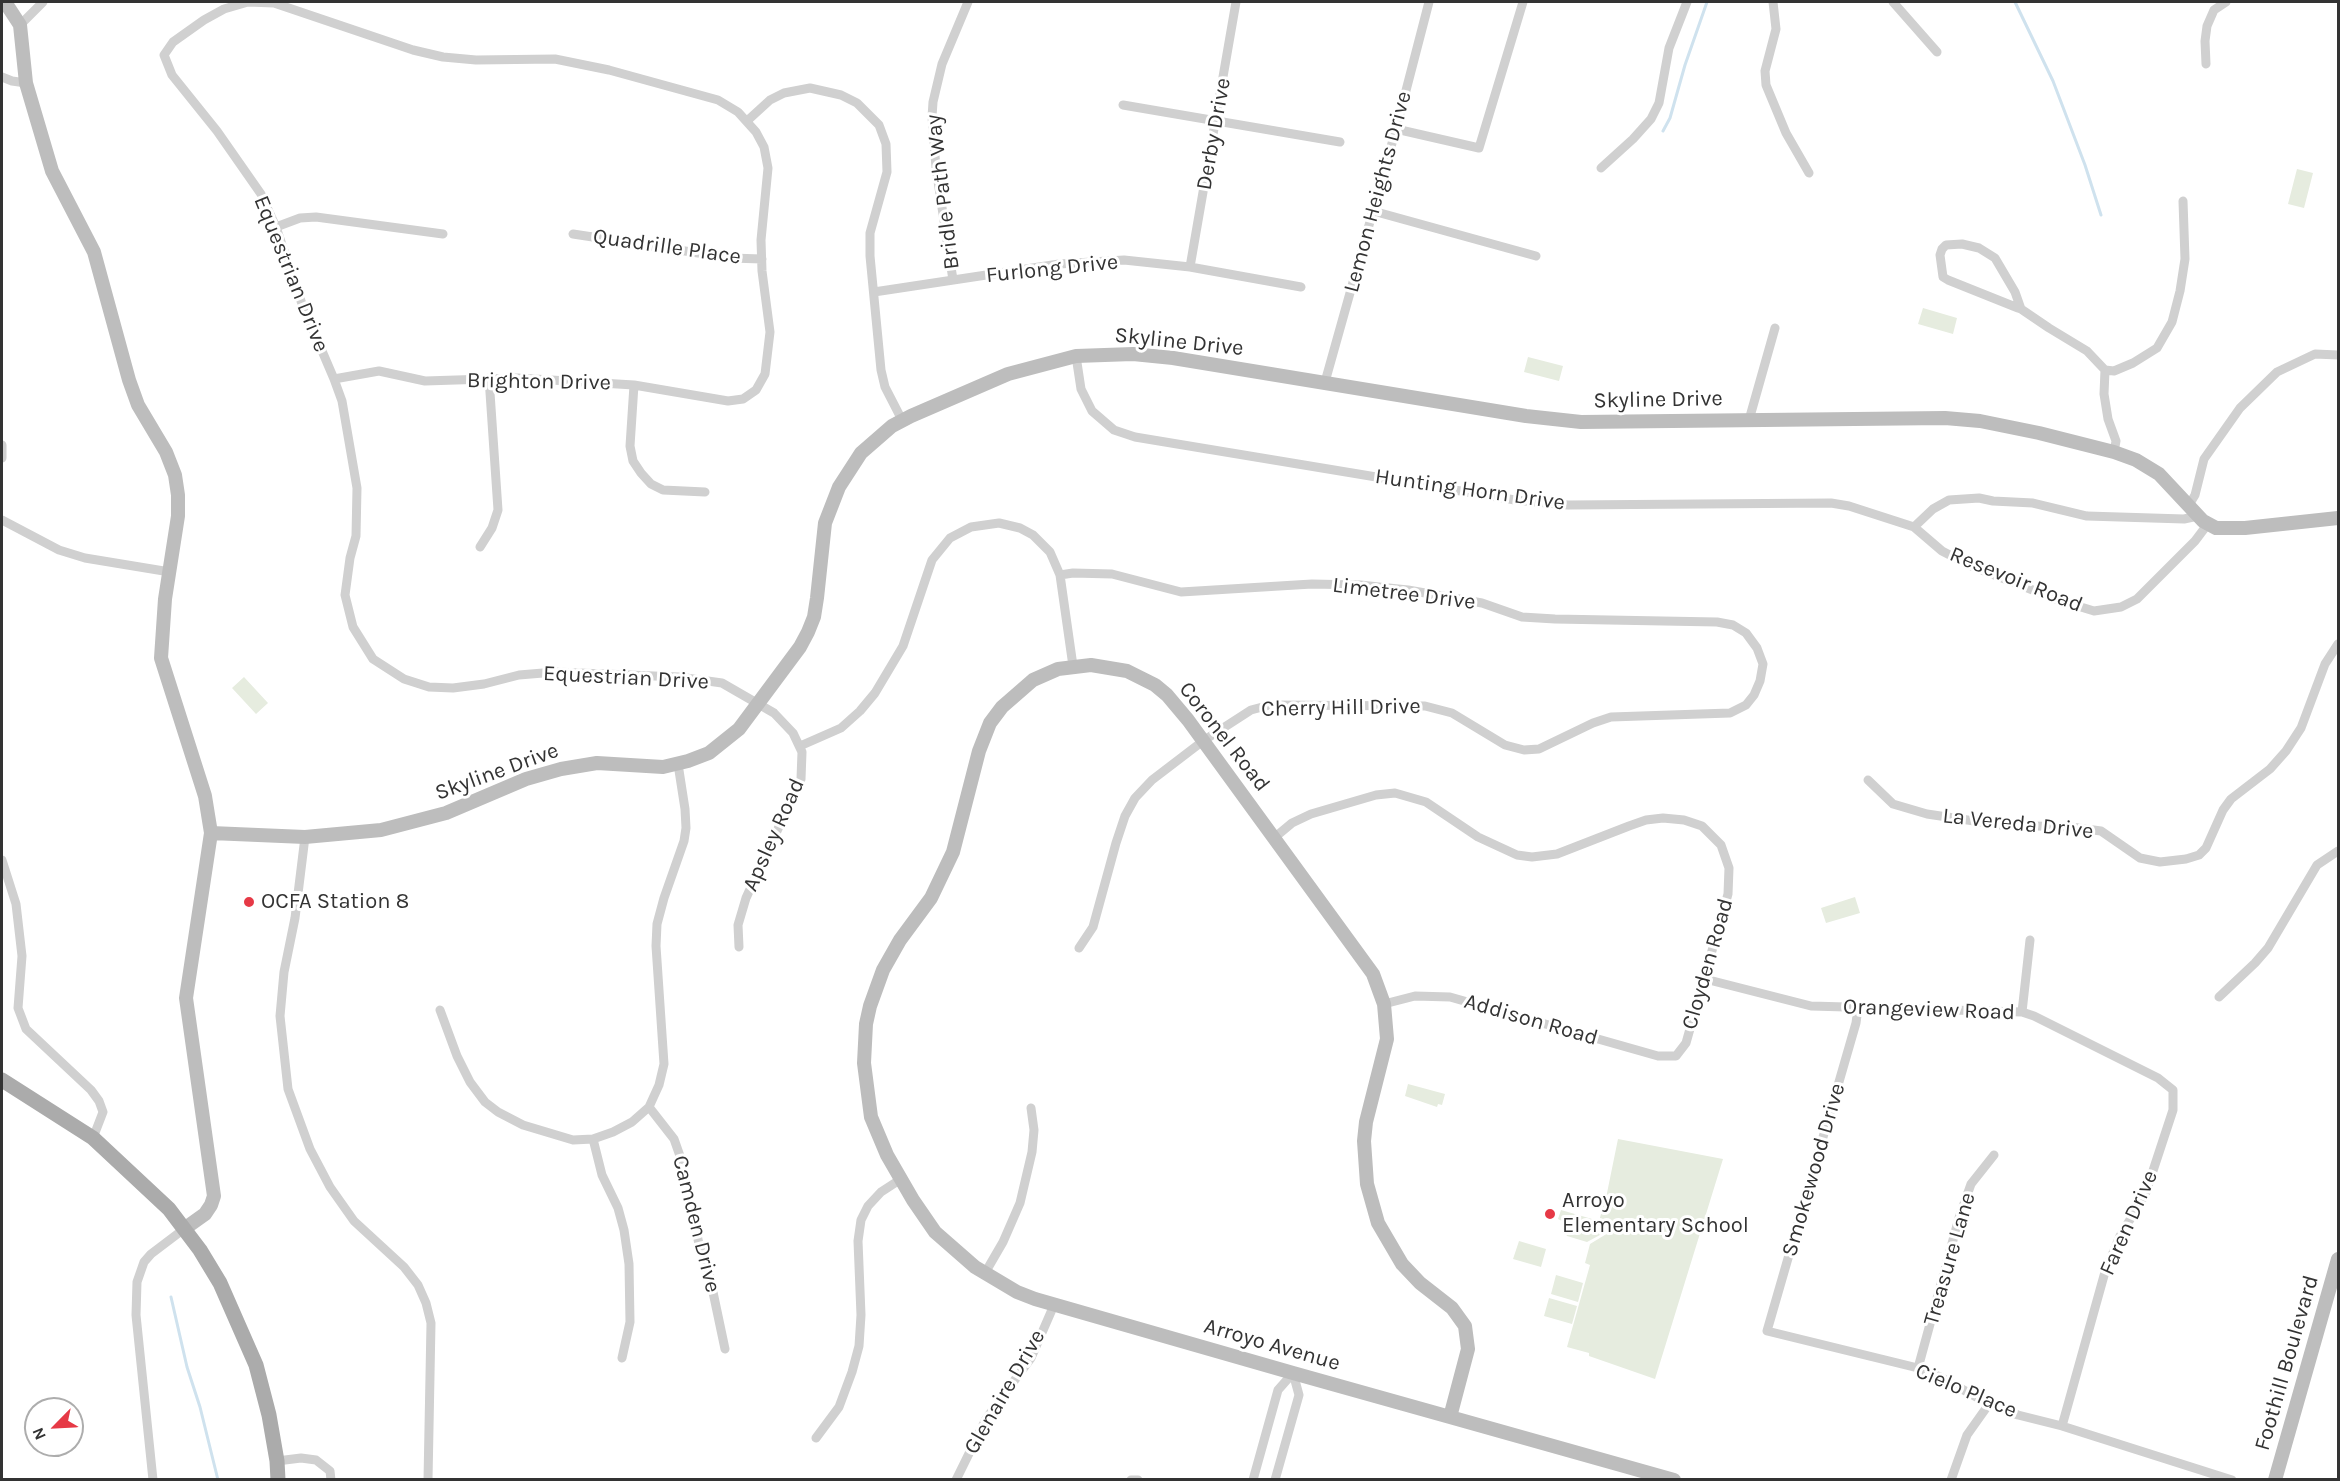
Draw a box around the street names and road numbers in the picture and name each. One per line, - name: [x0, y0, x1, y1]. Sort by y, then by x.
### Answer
- street label: Derby Drive: [1191, 76, 1237, 192]
- street label: Lemon Heights Drive: [1338, 88, 1418, 296]
- street label: Bridle Path Way: [920, 113, 966, 271]
- street label: Equestrian Drive: [248, 192, 334, 356]
- street label: Quadrille Place: [591, 224, 743, 270]
- street label: Furlong Drive: [985, 249, 1119, 289]
- street label: Skyline Drive: [1113, 322, 1245, 362]
- street label: Brighton Drive: [467, 368, 611, 396]
- street label: Skyline Drive: [1593, 386, 1723, 414]
- street label: Hunting Horn Drive: [1373, 464, 1567, 516]
- street label: Resevoir Road: [1946, 541, 2086, 619]
- street label: Limetree Drive: [1331, 572, 1477, 616]
- street label: Equestrian Drive: [542, 660, 710, 696]
- street label: Coronel Road: [1173, 677, 1275, 797]
- street label: Cherry Hill Drive: [1261, 693, 1421, 723]
- street label: Skyline Drive: [432, 737, 562, 807]
- street label: Apsley Road: [737, 775, 811, 895]
- street label: La Vereda Drive: [1941, 803, 2095, 845]
- street label: Cloyden Road: [1677, 895, 1739, 1033]
- street label: Addison Road: [1461, 988, 1601, 1052]
- street label: Orangeview Road: [1843, 994, 2015, 1026]
- street label: Smokewood Drive: [1777, 1080, 1851, 1260]
- street label: Camden Drive: [666, 1153, 726, 1295]
- street label: Faren Drive: [2094, 1166, 2164, 1280]
- street label: Treasure Lane: [1918, 1189, 1982, 1329]
- street label: Foothill Boulevard: [2249, 1272, 2325, 1454]
- street label: Arroyo Avenue: [1201, 1313, 1343, 1377]
- street label: Glenaire Drive: [959, 1325, 1051, 1459]
- street label: Cielo Place: [1911, 1358, 2021, 1424]

